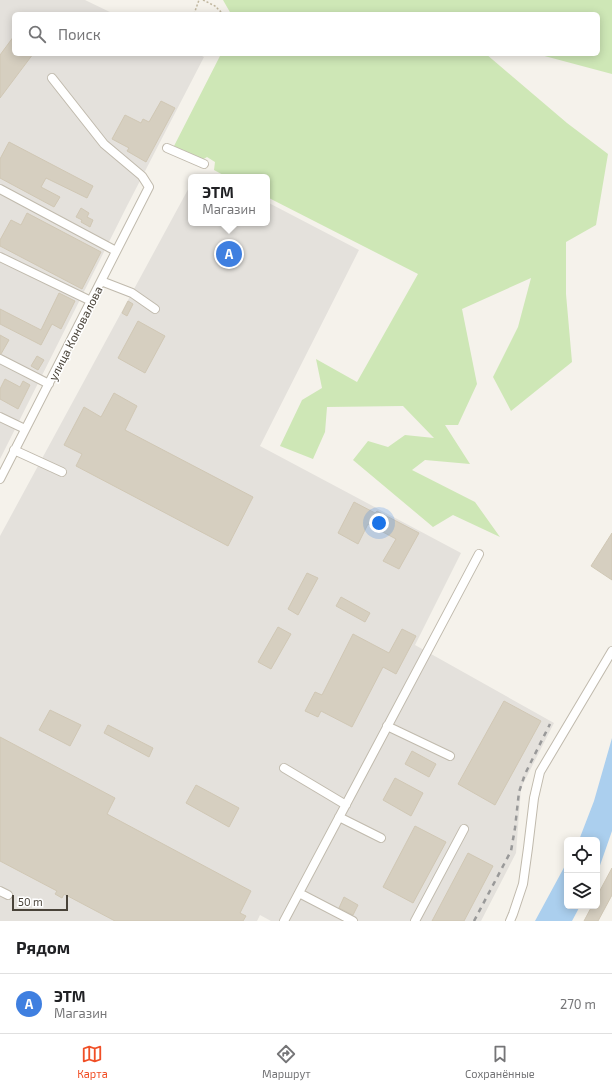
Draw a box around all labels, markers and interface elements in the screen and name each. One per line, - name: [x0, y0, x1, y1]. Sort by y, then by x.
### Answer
- search box: [12, 12, 600, 56]
- icon: search: [26, 23, 48, 45]
- text: Поиск: [58, 25, 101, 43]
- popup: [188, 174, 270, 226]
- text: ЭТМ: [202, 183, 234, 201]
- text: Магазин: [202, 201, 256, 217]
- pin: A: [216, 239, 242, 269]
- street label: улица Коновалова: [45, 283, 106, 383]
- your location: [369, 513, 389, 533]
- map controls: [564, 837, 600, 909]
- button: locate: [564, 837, 600, 873]
- button: layers: [564, 873, 600, 909]
- scale bar: [12, 893, 68, 912]
- text: 50 m: [18, 895, 43, 908]
- text: Рядом: [16, 937, 70, 957]
- text: ЭТМ: [54, 987, 86, 1005]
- text: A: [25, 996, 33, 1012]
- text: 270 m: [560, 996, 596, 1012]
- text: Магазин: [54, 1005, 107, 1021]
- tab: Карта: [77, 1043, 108, 1080]
- tab: Маршрут: [262, 1043, 311, 1080]
- tab: Сохранённые: [465, 1043, 535, 1080]

